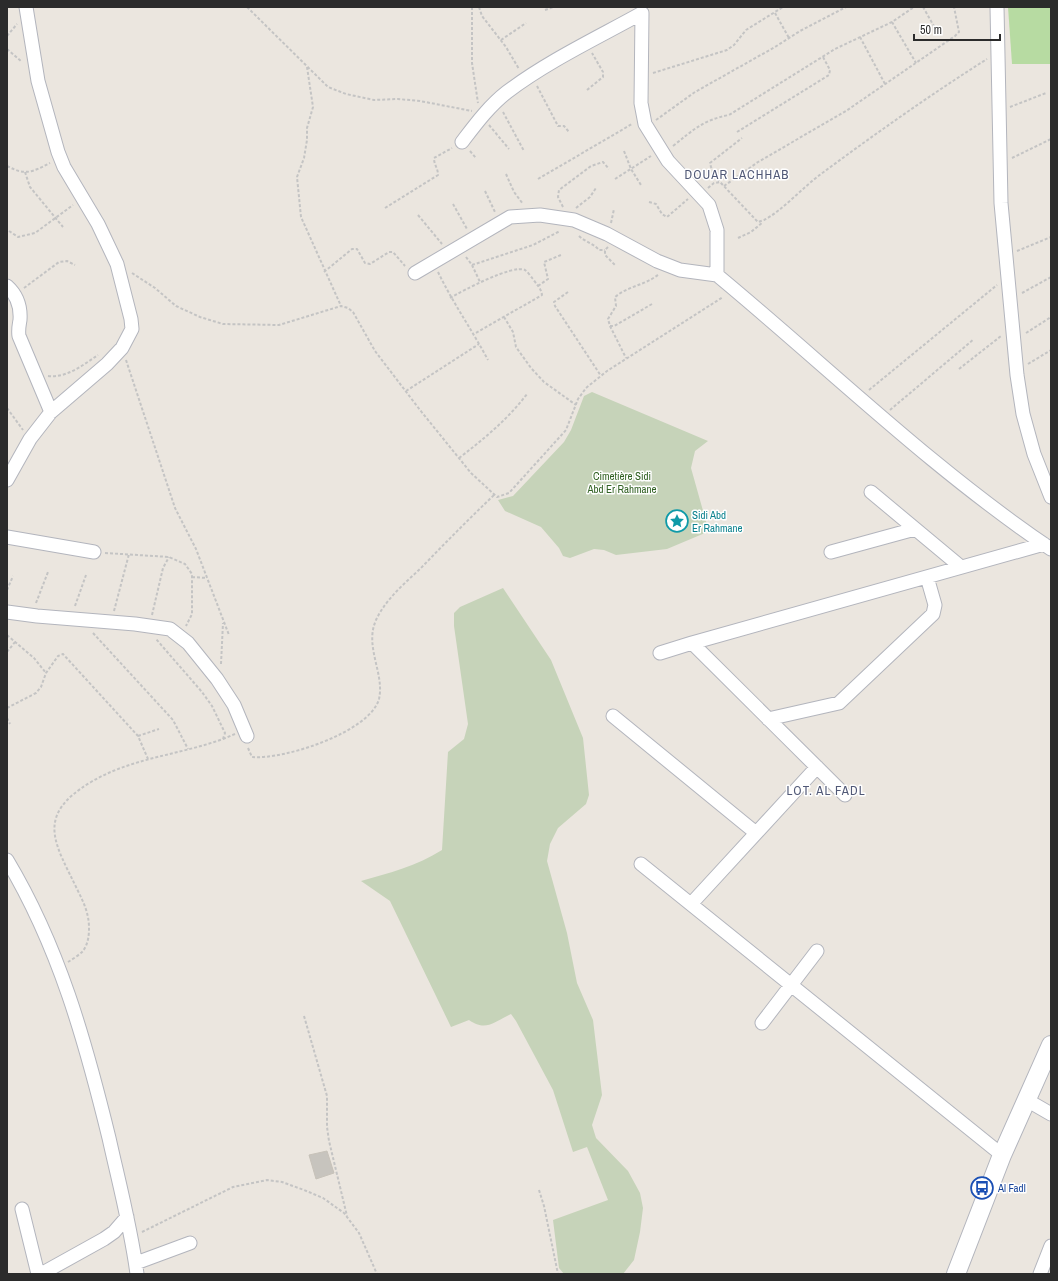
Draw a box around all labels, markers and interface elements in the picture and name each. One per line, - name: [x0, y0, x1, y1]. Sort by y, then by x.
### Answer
- scale bar: [914, 16, 1000, 42]
- text: 50 m: [920, 22, 942, 38]
- district label: DOUAR LACHHAB: [685, 166, 789, 183]
- park label: Cimetière Sidi Abd Er Rahmane: [586, 469, 657, 496]
- place icon: Sidi Abd Er Rahmane: [664, 508, 690, 534]
- place label: Sidi Abd Er Rahmane: [692, 508, 743, 535]
- district label: LOT. AL FADL: [786, 782, 866, 799]
- bus stop icon: Al Fadl: [969, 1175, 995, 1201]
- place label: Al Fadl: [997, 1181, 1026, 1195]

